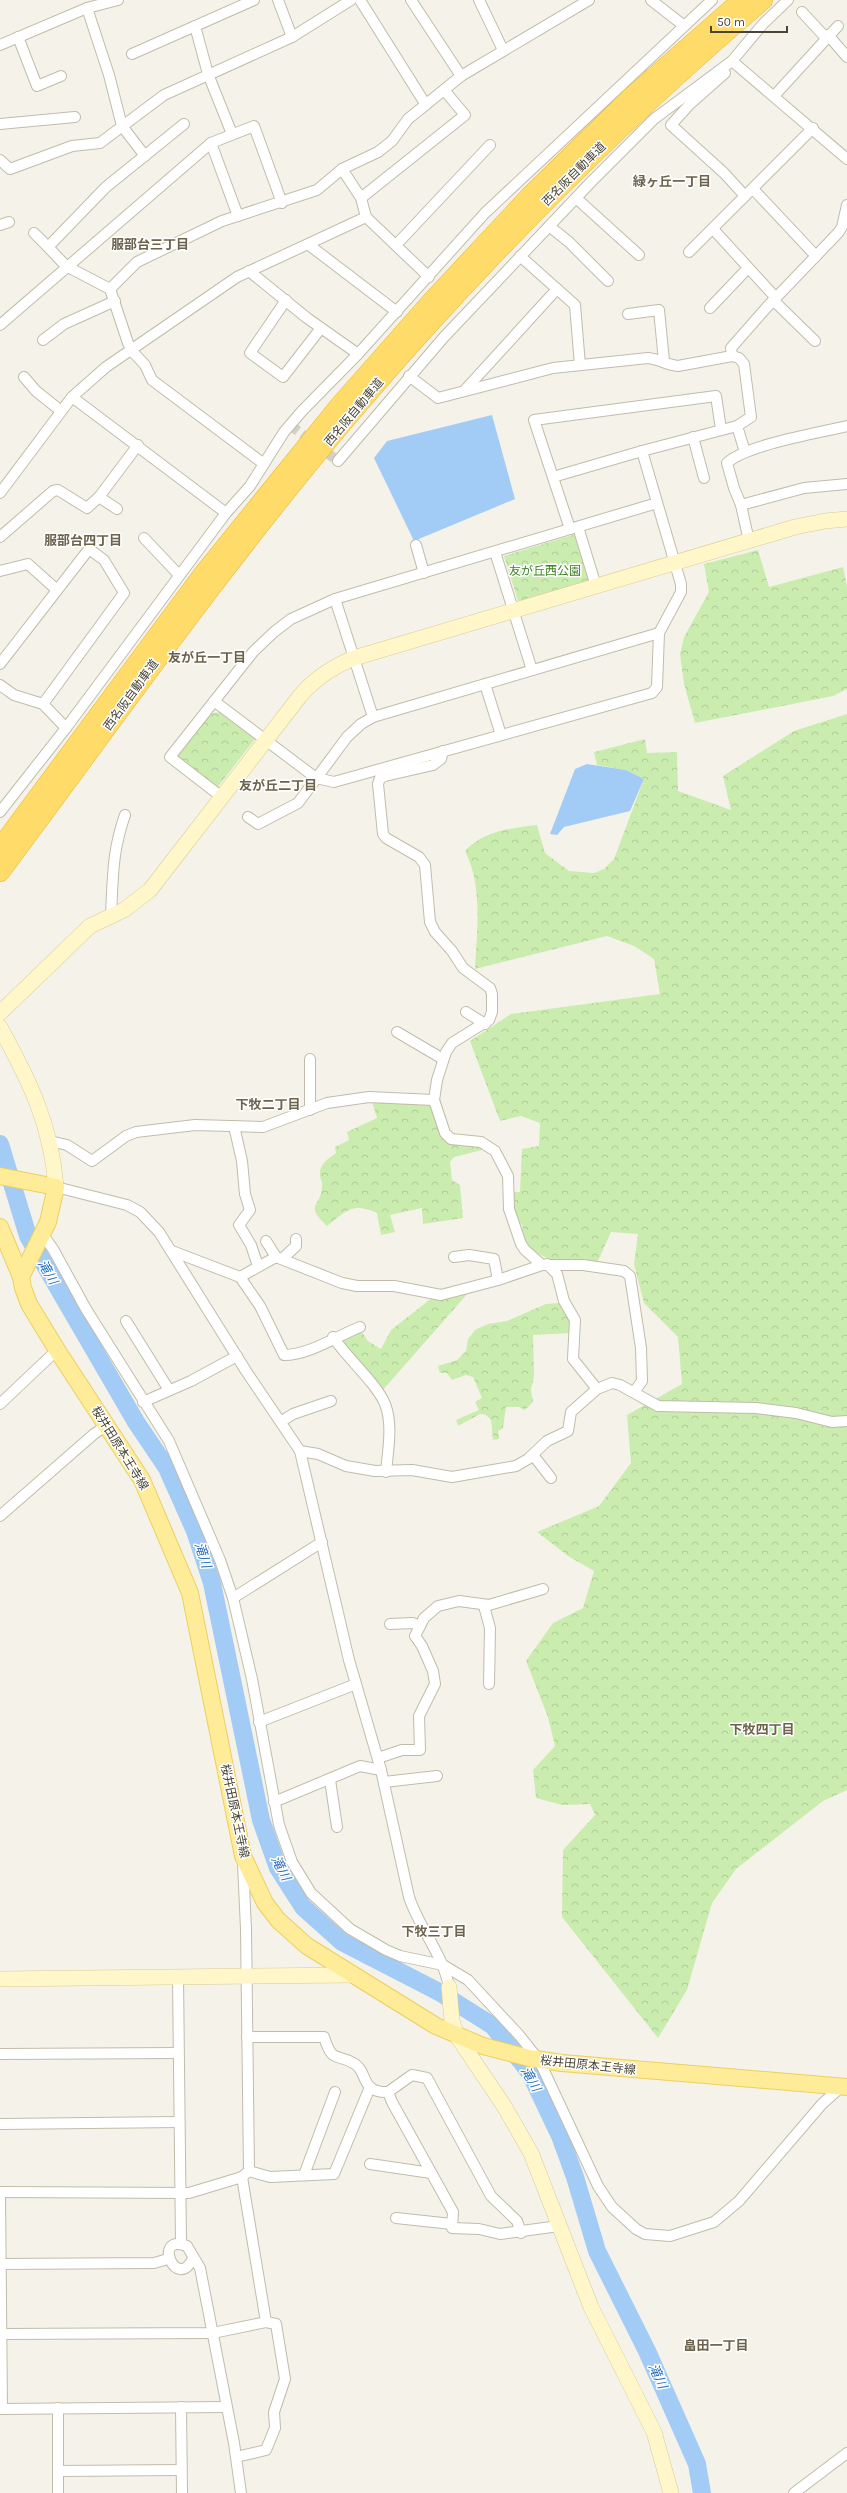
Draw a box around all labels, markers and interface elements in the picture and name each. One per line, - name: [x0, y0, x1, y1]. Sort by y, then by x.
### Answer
- scale bar: [711, 8, 787, 34]
- text: 50 m: [717, 15, 745, 29]
- street label: 西名阪自動車道: [539, 139, 609, 209]
- district label: 緑ヶ丘一丁目: [632, 174, 711, 189]
- district label: 服部台三丁目: [111, 237, 189, 252]
- street label: 西名阪自動車道: [322, 375, 386, 449]
- district label: 服部台四丁目: [44, 533, 122, 548]
- park label: 友が丘西公園: [509, 564, 581, 578]
- district label: 友が丘一丁目: [168, 650, 246, 665]
- street label: 西名阪自動車道: [101, 657, 161, 733]
- district label: 友が丘二丁目: [239, 778, 317, 793]
- district label: 下牧二丁目: [235, 1097, 301, 1112]
- water label: 滝川: [35, 1257, 62, 1289]
- street label: 桜井田原本王寺線: [89, 1404, 151, 1492]
- water label: 滝川: [192, 1540, 215, 1572]
- district label: 下牧四丁目: [729, 1722, 795, 1737]
- street label: 桜井田原本王寺線: [218, 1763, 252, 1859]
- water label: 滝川: [268, 1853, 294, 1885]
- district label: 下牧三丁目: [401, 1924, 467, 1939]
- street label: 桜井田原本王寺線: [540, 2053, 636, 2077]
- water label: 滝川: [518, 2064, 545, 2096]
- district label: 畠田一丁目: [683, 2338, 749, 2353]
- water label: 滝川: [646, 2361, 671, 2393]

